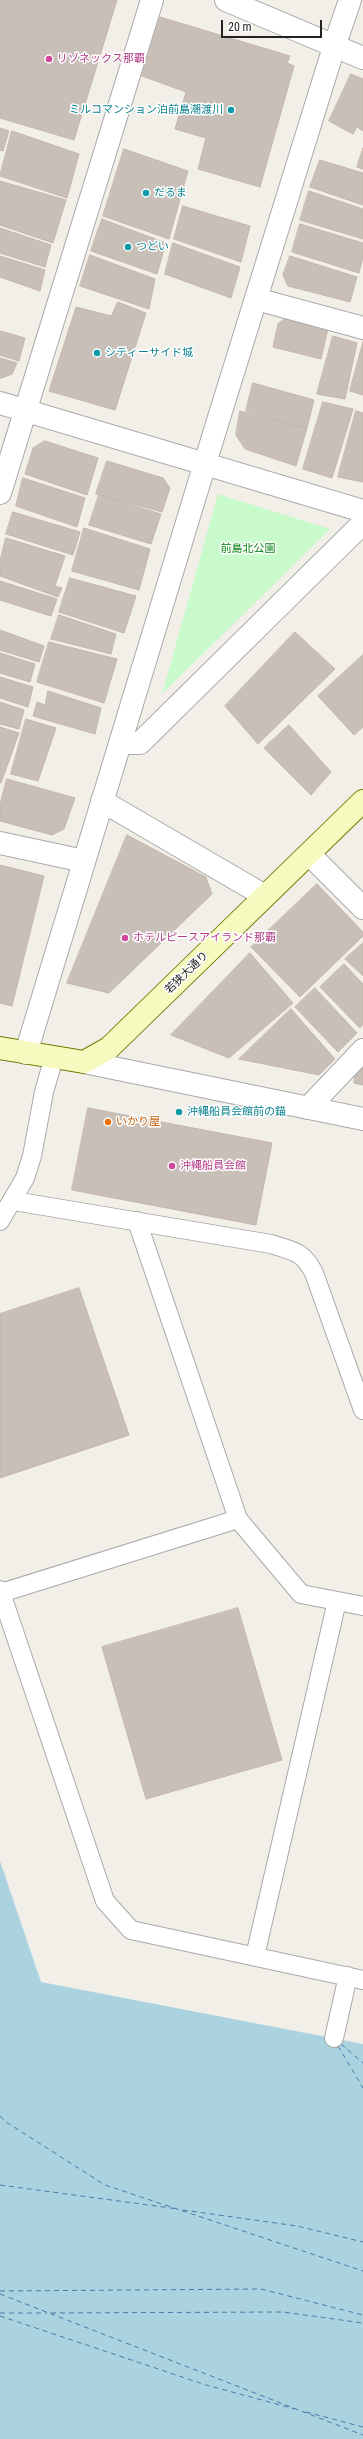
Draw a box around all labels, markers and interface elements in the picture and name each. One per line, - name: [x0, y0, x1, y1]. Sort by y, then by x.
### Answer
- scale bar: [223, 12, 324, 38]
- text: 20 m: [228, 20, 252, 34]
- place label: リゾネックス那覇: [57, 52, 145, 66]
- marker: リゾネックス那覇: [44, 54, 54, 64]
- place label: ミルコマンション泊前島潮渡川: [69, 103, 223, 117]
- marker: ミルコマンション泊前島潮渡川: [226, 105, 236, 115]
- place label: だるま: [154, 186, 187, 200]
- marker: だるま: [141, 188, 151, 198]
- place label: つどい: [136, 240, 169, 254]
- marker: つどい: [123, 242, 133, 252]
- place label: シティーサイド城: [105, 346, 193, 360]
- marker: シティーサイド城: [92, 348, 102, 358]
- park label: 前島北公園: [221, 542, 275, 556]
- place label: ホテルピースアイランド那覇: [133, 931, 276, 945]
- marker: ホテルピースアイランド那覇: [120, 933, 130, 943]
- street label: 若狭大通り: [163, 949, 211, 997]
- place label: 沖縄船員会館前の錨: [187, 1105, 286, 1119]
- marker: 沖縄船員会館前の錨: [174, 1107, 184, 1117]
- place label: いかり屋: [116, 1115, 160, 1129]
- marker: いかり屋: [103, 1117, 113, 1127]
- place label: 沖縄船員会館: [180, 1159, 246, 1173]
- marker: 沖縄船員会館: [167, 1161, 177, 1171]

